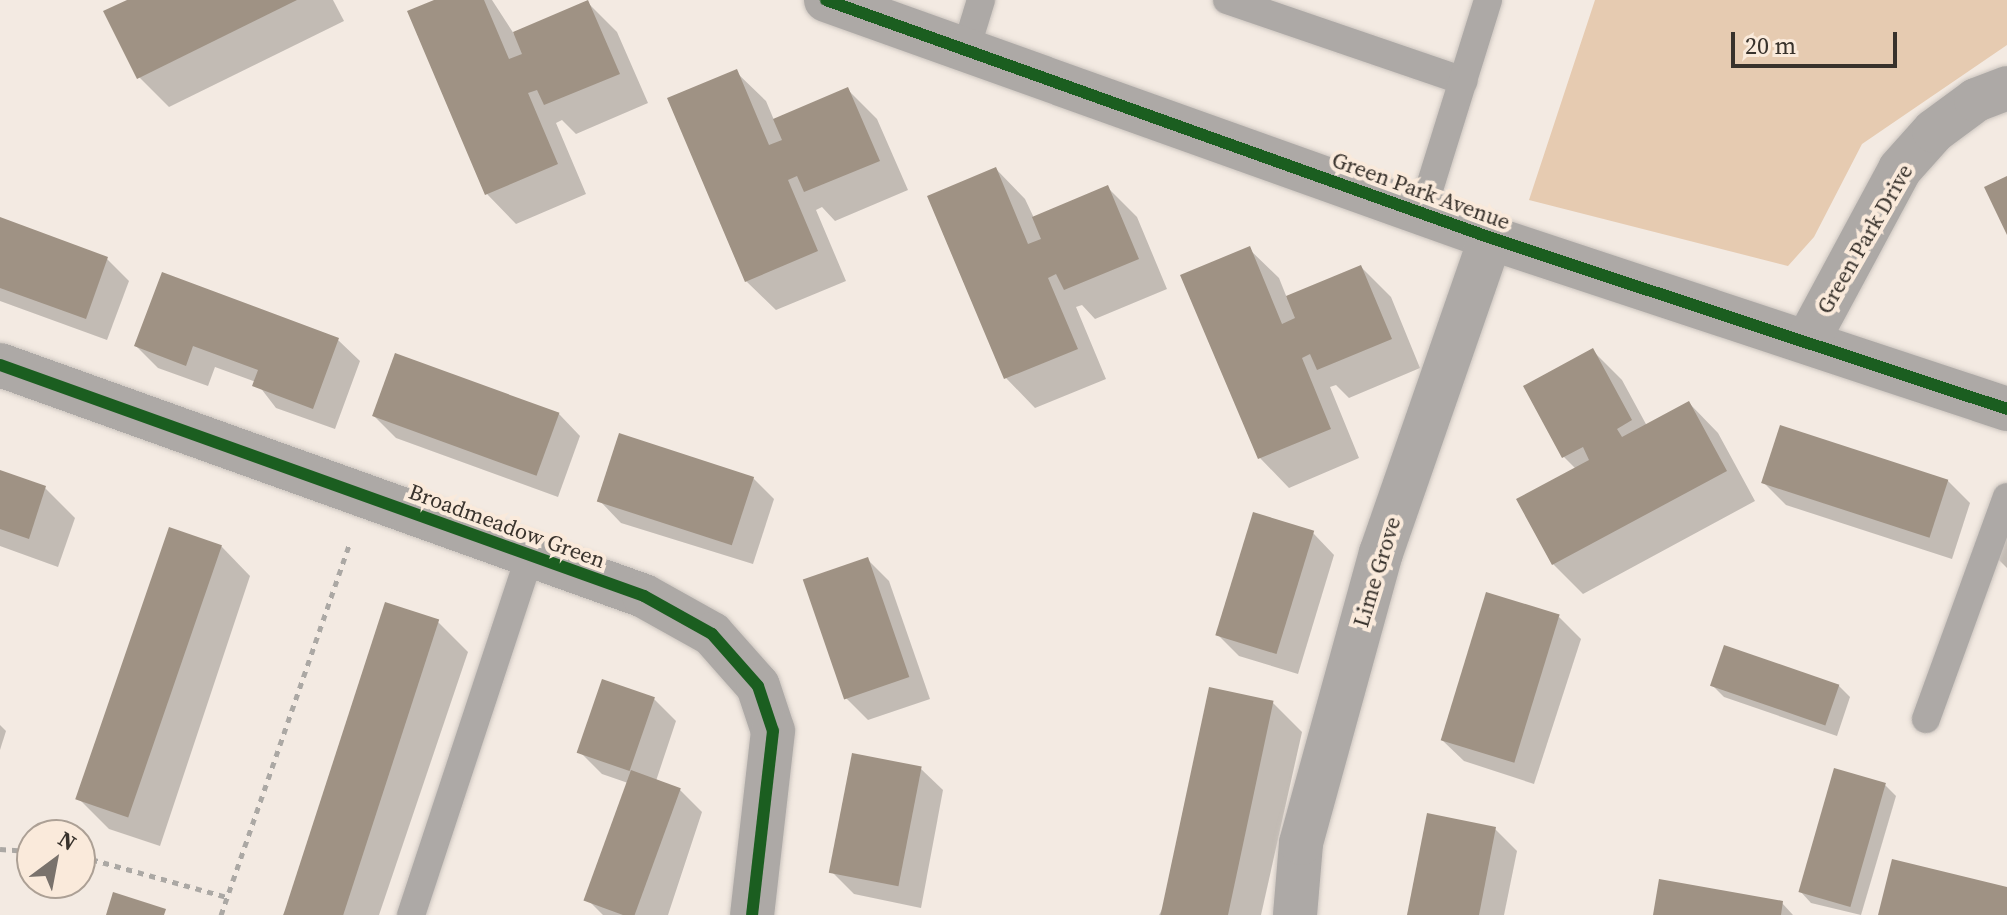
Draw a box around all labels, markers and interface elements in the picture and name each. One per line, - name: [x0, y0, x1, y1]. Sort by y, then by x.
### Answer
- scale bar: [1735, 16, 1901, 66]
- text: 20 m: [1745, 29, 1796, 62]
- street label: Green Park Avenue: [1328, 147, 1514, 235]
- street label: Green Park Drive: [1811, 160, 1919, 318]
- street label: Broadmeadow Green: [405, 478, 609, 574]
- street label: Lime Grove: [1348, 514, 1406, 630]
- north arrow: [16, 819, 96, 899]
- text: N: [53, 823, 82, 857]

